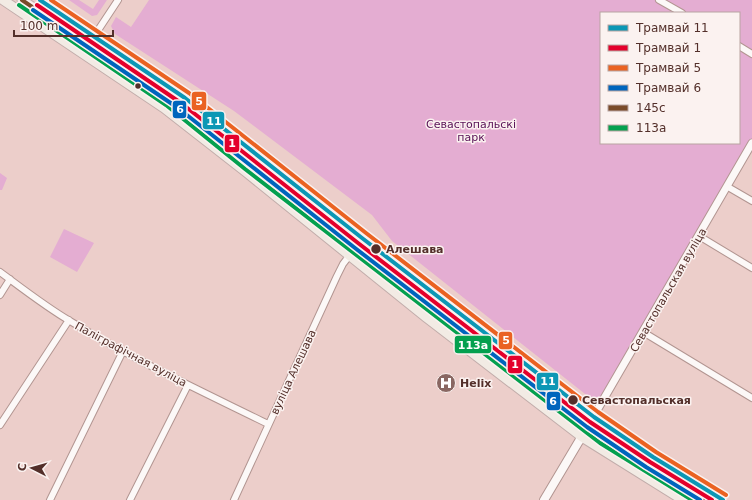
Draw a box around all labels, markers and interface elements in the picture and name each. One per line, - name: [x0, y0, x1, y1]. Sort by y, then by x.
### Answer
- scale bar: [14, 12, 113, 38]
- legend: [600, 12, 740, 144]
- text: 100 m: [20, 19, 58, 33]
- text: Трамвай 11: [635, 21, 709, 35]
- text: Трамвай 1: [635, 41, 701, 55]
- text: Трамвай 5: [635, 61, 701, 75]
- unlabelled marker: [133, 81, 143, 91]
- text: Трамвай 6: [635, 81, 701, 95]
- line badge: 5: [191, 91, 207, 111]
- text: 5: [195, 95, 203, 108]
- line badge: 6: [172, 100, 187, 119]
- text: 145с: [636, 101, 666, 115]
- text: 6: [176, 103, 184, 116]
- line badge: 11: [202, 111, 225, 130]
- text: 11: [206, 115, 222, 128]
- park label: Севастопальскі парк: [426, 118, 516, 144]
- text: 113а: [636, 121, 666, 135]
- line badge: 1: [224, 134, 240, 153]
- text: 1: [228, 137, 236, 150]
- street label: Севастопальская вуліца: [628, 226, 709, 355]
- marker: Алешава: [369, 242, 383, 256]
- place label: Алешава: [386, 243, 444, 256]
- street label: Паліграфічная вуліца: [73, 319, 189, 390]
- street label: вуліца Алешава: [268, 328, 319, 417]
- line badge: 5: [498, 331, 513, 350]
- text: 5: [502, 334, 510, 347]
- line badge: 113а: [454, 335, 492, 354]
- text: 113а: [458, 339, 488, 352]
- line badge: 1: [507, 355, 523, 374]
- text: 1: [511, 358, 519, 371]
- hospital icon: Helix: [435, 372, 457, 394]
- line badge: 11: [536, 372, 559, 391]
- text: 11: [540, 375, 556, 388]
- place label: Helix: [460, 377, 491, 390]
- line badge: 6: [546, 391, 561, 411]
- marker: Севастопальская: [566, 393, 580, 407]
- place label: Севастопальская: [582, 394, 691, 407]
- text: 6: [549, 395, 557, 408]
- north arrow: [12, 448, 52, 488]
- text: С: [16, 462, 29, 472]

